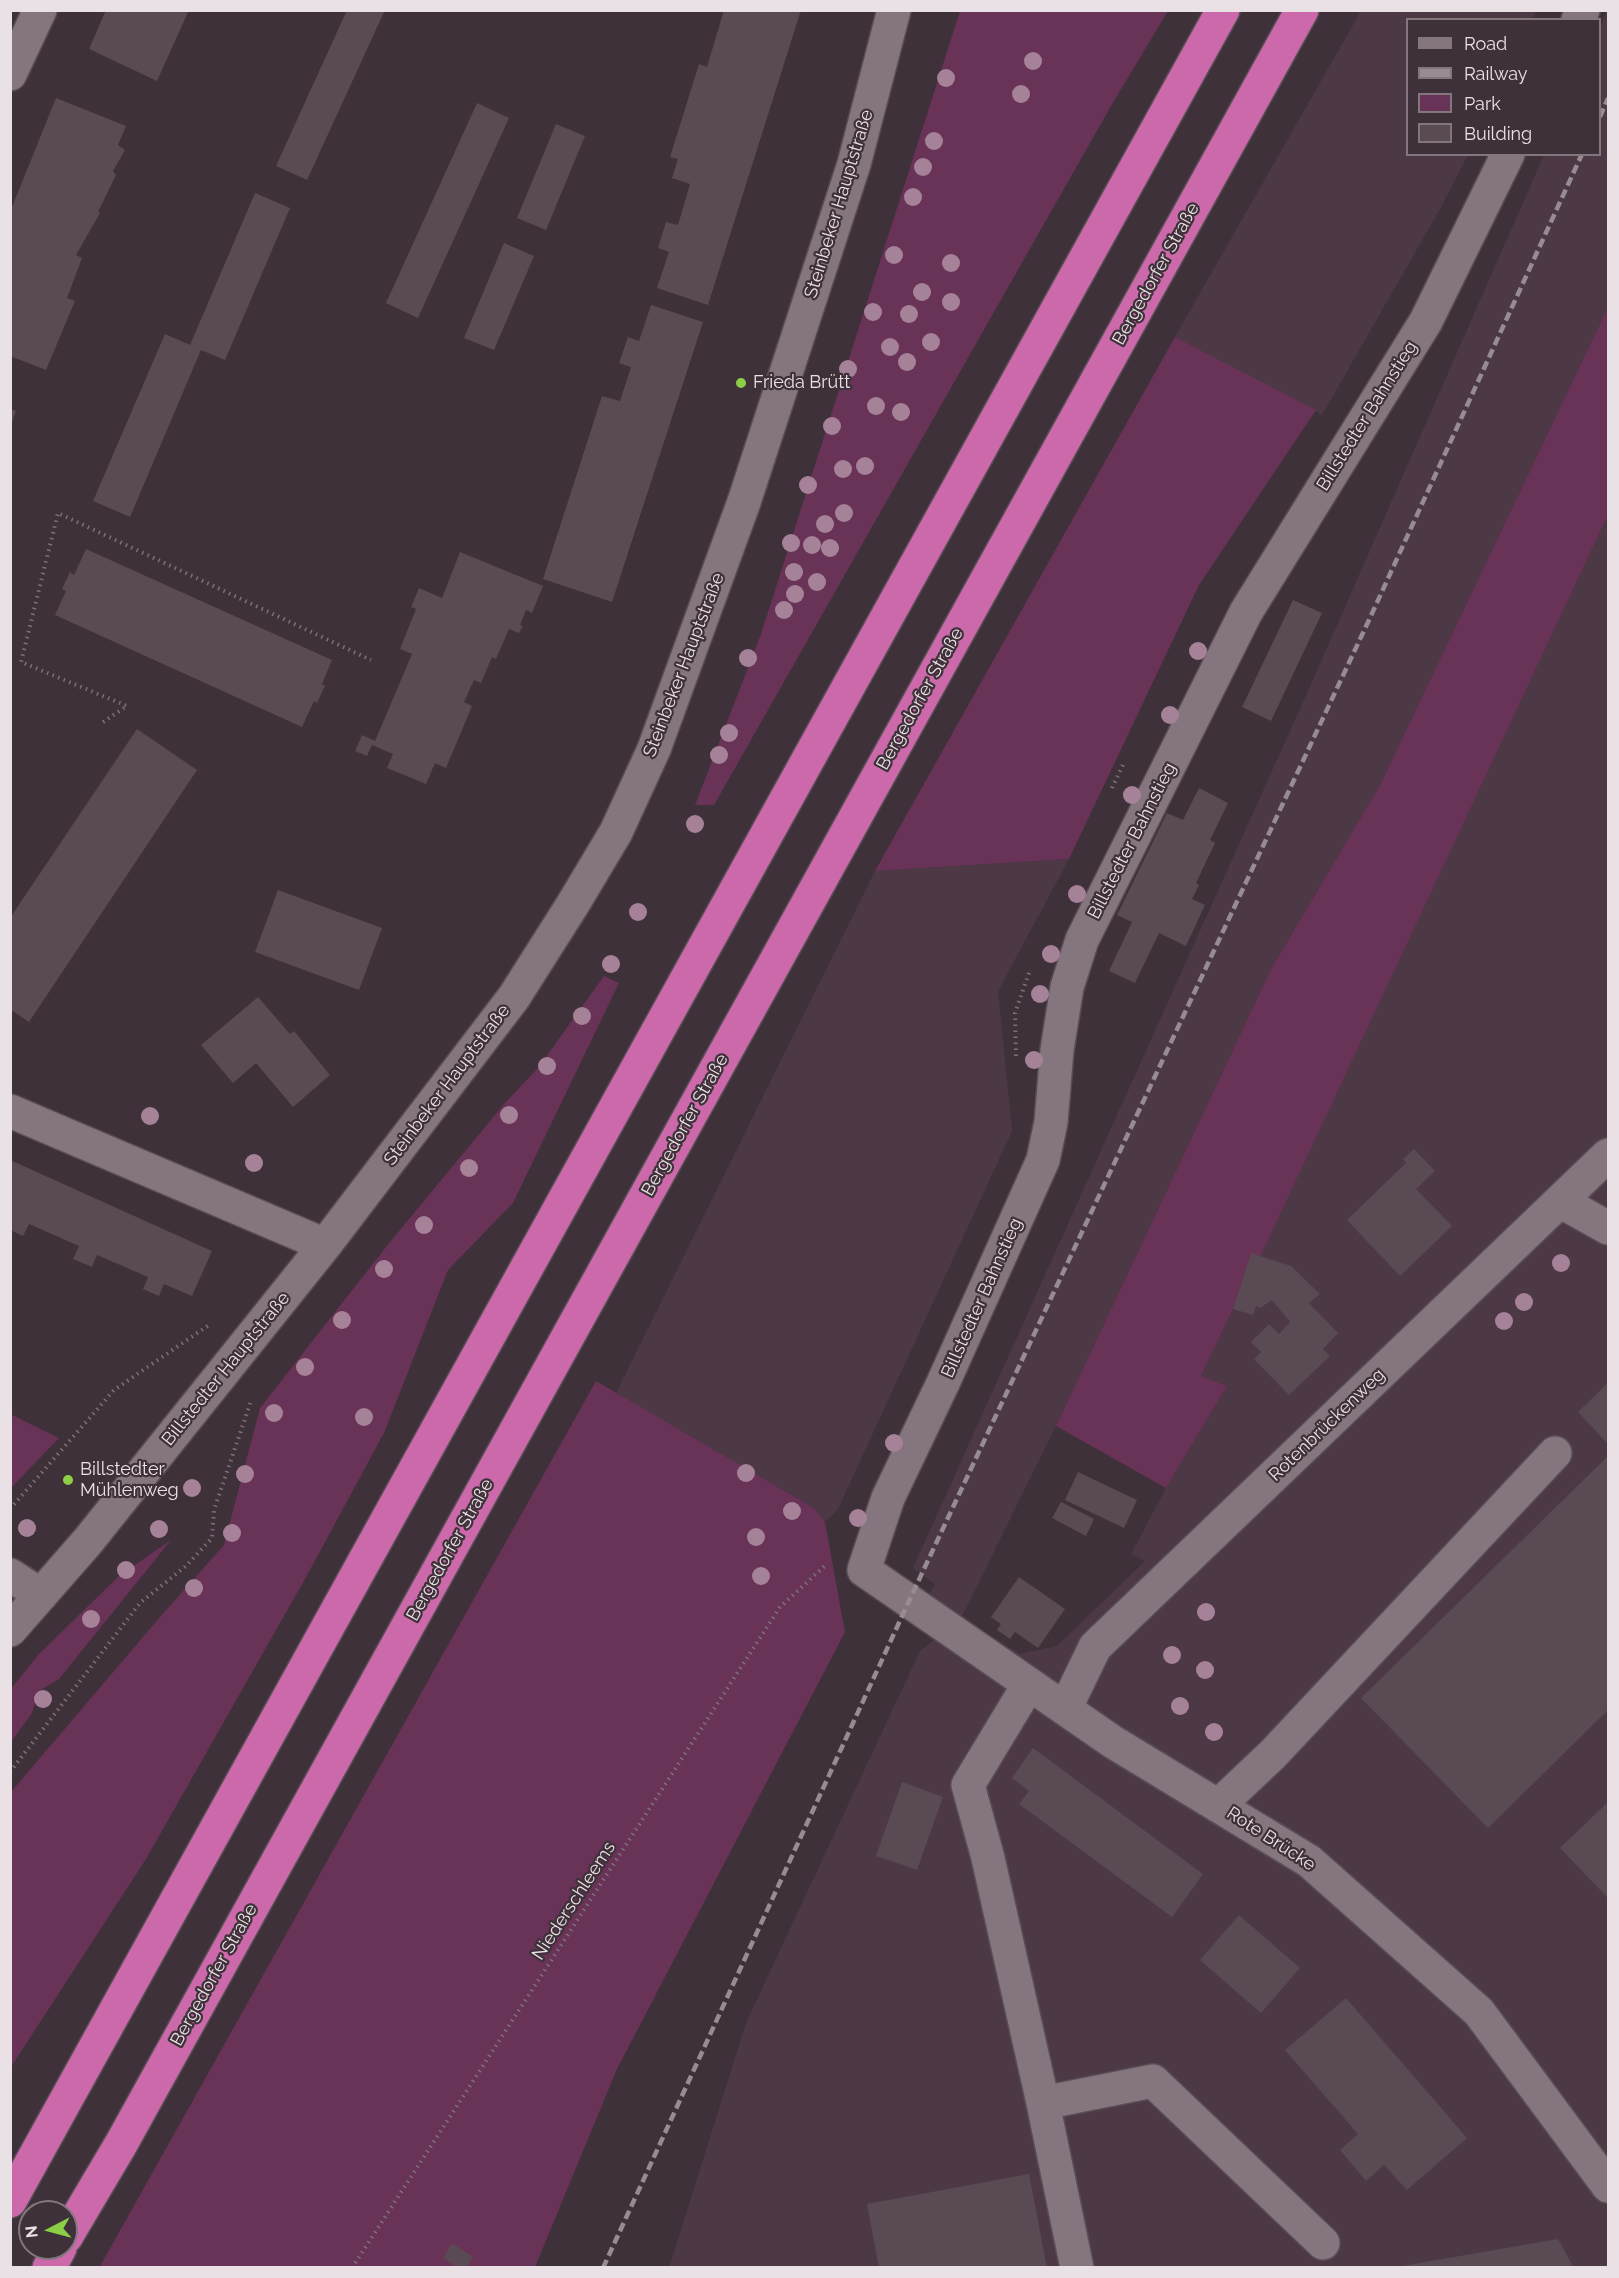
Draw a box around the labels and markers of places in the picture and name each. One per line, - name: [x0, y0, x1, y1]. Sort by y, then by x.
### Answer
- place label: Frieda Brütt: [753, 372, 850, 394]
- marker: Frieda Brütt: [734, 376, 748, 390]
- place label: Billstedter Mühlenweg: [80, 1459, 179, 1502]
- marker: Billstedter Mühlenweg: [61, 1473, 75, 1487]

